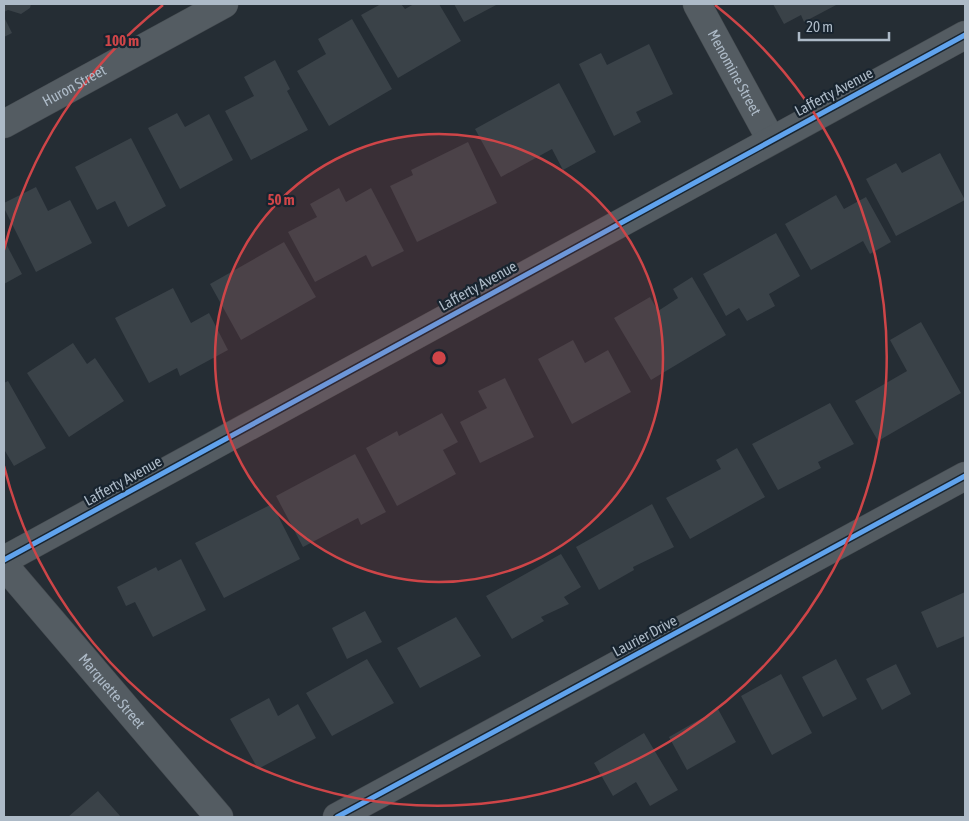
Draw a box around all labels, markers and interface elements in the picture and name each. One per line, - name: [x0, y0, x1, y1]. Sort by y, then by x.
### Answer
- scale bar: [799, 10, 889, 42]
- text: 20 m: [806, 18, 833, 35]
- street label: Menomine Street: [705, 27, 765, 118]
- text: 100 m: [105, 32, 139, 49]
- street label: Huron Street: [39, 61, 109, 109]
- street label: Lafferty Avenue: [792, 64, 876, 119]
- text: 50 m: [268, 191, 295, 208]
- street label: Lafferty Avenue: [436, 257, 520, 314]
- centre of rings: [430, 349, 448, 367]
- street label: Lafferty Avenue: [81, 452, 165, 509]
- street label: Laurier Drive: [610, 611, 680, 660]
- street label: Marquette Street: [75, 650, 149, 732]

